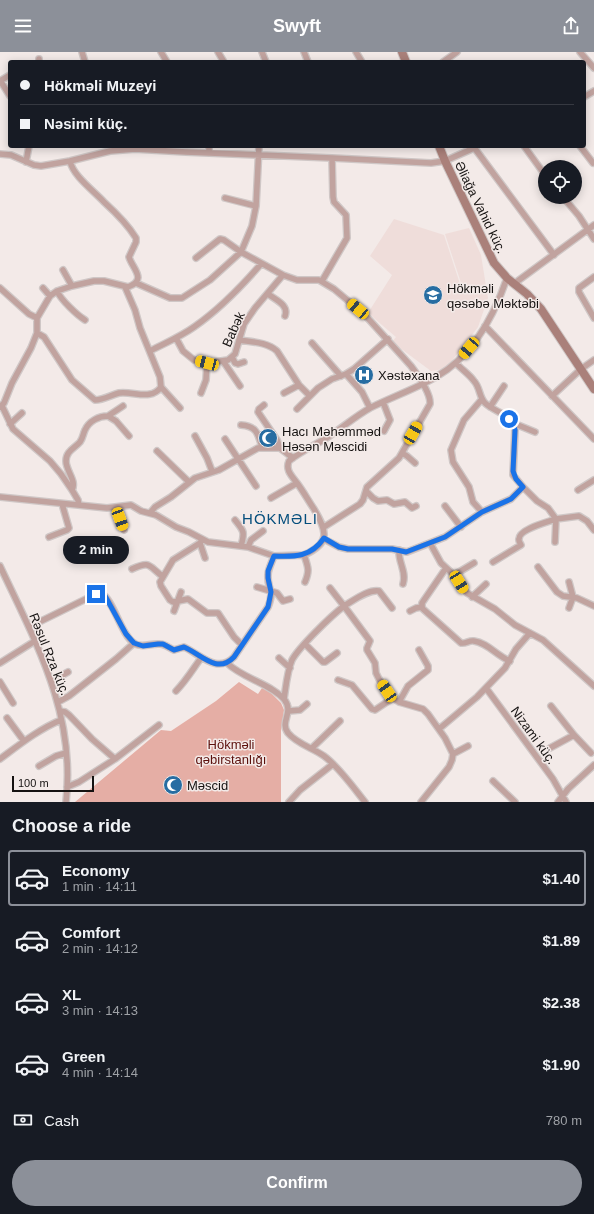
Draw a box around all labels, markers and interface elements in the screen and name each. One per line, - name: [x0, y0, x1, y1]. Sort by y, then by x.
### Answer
- icon: menu: [12, 15, 34, 37]
- icon: share: [560, 15, 582, 37]
- text: Swyft: [273, 16, 321, 36]
- text: Hökməli Muzeyi: [44, 77, 157, 94]
- text: Nəsimi küç.: [44, 115, 127, 132]
- street label: Əliağa Vahid küç.: [452, 159, 509, 256]
- map controls: [538, 160, 582, 204]
- button: locate: [538, 160, 582, 204]
- place label: Hökməli qəsəbə Məktəbi: [447, 281, 539, 311]
- school or university icon: Hökməli qəsəbə Məktəbi: [422, 284, 444, 306]
- car: [345, 297, 371, 321]
- street label: Babək: [219, 309, 248, 349]
- car: [457, 335, 481, 361]
- car: [194, 354, 220, 372]
- hospital icon: Xəstəxana: [353, 364, 375, 386]
- place label: Xəstəxana: [378, 368, 440, 383]
- route start: [500, 410, 518, 428]
- car: [402, 420, 424, 446]
- place label: Hacı Məhəmməd Həsən Məscidi: [282, 424, 381, 454]
- mosque icon: Hacı Məhəmməd Həsən Məscidi: [257, 427, 279, 449]
- car: [110, 506, 130, 532]
- district label: HÖKMƏLI: [242, 510, 318, 527]
- callout: 2 min: [63, 536, 129, 564]
- text: 2 min: [79, 542, 113, 557]
- car: [448, 569, 470, 595]
- route end: [87, 585, 105, 603]
- street label: Rəsul Rza küç.: [26, 611, 73, 698]
- car: [375, 678, 399, 704]
- street label: Nizami küç.: [508, 704, 559, 767]
- park label: Hökməli qəbirstanlığı: [196, 737, 266, 767]
- scale bar: [12, 774, 94, 793]
- mosque icon: Məscid: [162, 774, 184, 796]
- text: 100 m: [18, 777, 49, 789]
- place label: Məscid: [187, 778, 228, 793]
- text: Choose a ride: [12, 816, 131, 836]
- icon: car: [14, 860, 50, 896]
- text: Economy: [62, 862, 130, 879]
- text: $1.40: [542, 870, 580, 887]
- text: 1 min · 14:11: [62, 879, 137, 894]
- icon: car: [14, 922, 50, 958]
- text: Comfort: [62, 924, 120, 941]
- text: $1.89: [542, 932, 580, 949]
- text: 2 min · 14:12: [62, 941, 138, 956]
- icon: car: [14, 984, 50, 1020]
- text: XL: [62, 986, 81, 1003]
- text: $2.38: [542, 994, 580, 1011]
- text: 3 min · 14:13: [62, 1003, 138, 1018]
- icon: car: [14, 1046, 50, 1082]
- text: Green: [62, 1048, 105, 1065]
- text: $1.90: [542, 1056, 580, 1073]
- text: 4 min · 14:14: [62, 1065, 138, 1080]
- icon: cash: [12, 1109, 34, 1131]
- text: Cash: [44, 1112, 79, 1129]
- text: 780 m: [546, 1113, 582, 1128]
- button: Confirm: [12, 1160, 582, 1206]

